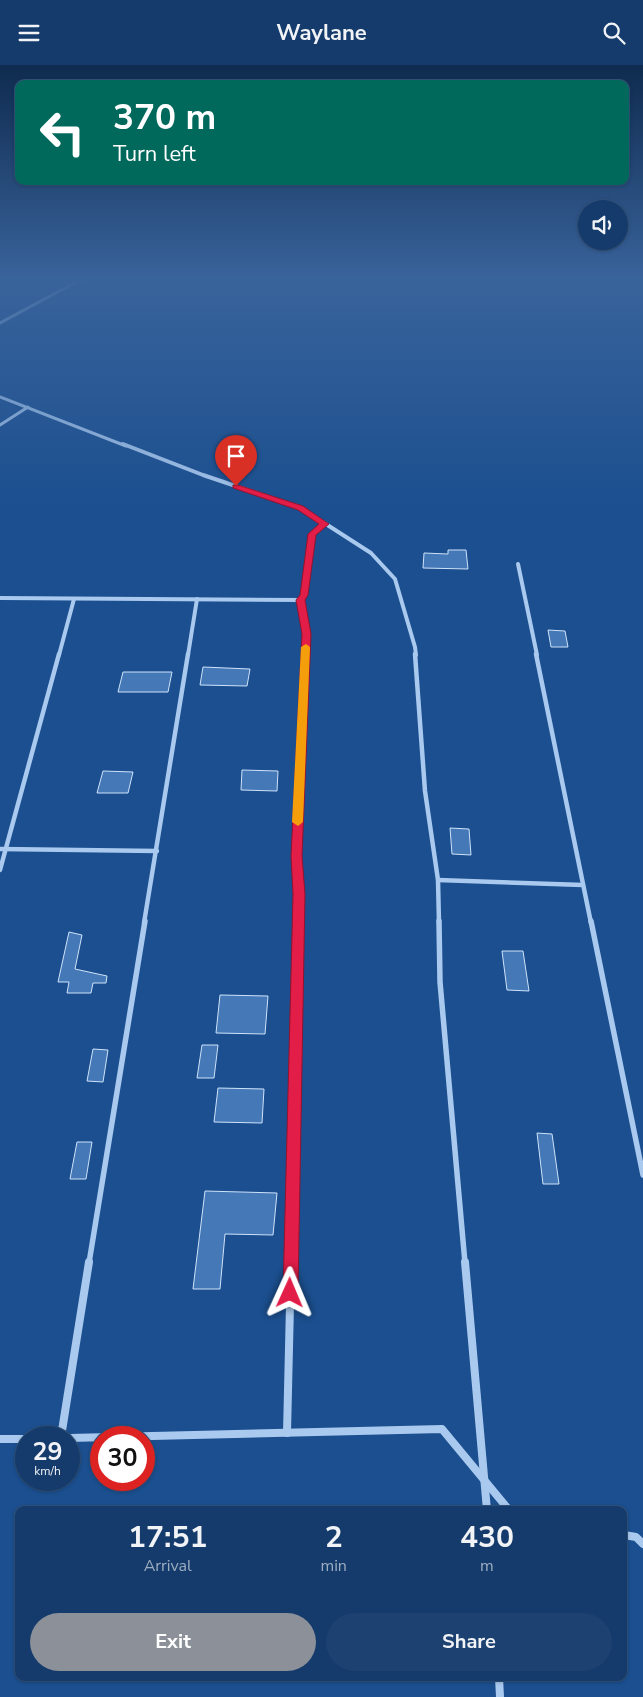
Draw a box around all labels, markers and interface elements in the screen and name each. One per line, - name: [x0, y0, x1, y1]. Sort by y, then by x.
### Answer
- text: Waylane: [276, 18, 367, 48]
- icon: menu: [15, 19, 43, 47]
- icon: search: [600, 19, 628, 47]
- text: 370 m: [113, 94, 216, 141]
- icon: left: [30, 100, 95, 165]
- text: Turn left: [113, 139, 196, 169]
- map controls: [578, 200, 628, 250]
- button: sound: [578, 200, 628, 250]
- pin: [215, 435, 257, 486]
- icon: arrive: [222, 442, 250, 470]
- position arrow: [263, 1266, 315, 1318]
- speed limit sign: 30: [90, 1426, 155, 1491]
- text: 29: [32, 1435, 63, 1469]
- text: km/h: [34, 1463, 61, 1479]
- text: 17:51: [128, 1517, 207, 1558]
- text: 2: [325, 1517, 343, 1558]
- text: 430: [460, 1517, 514, 1558]
- text: Arrival: [144, 1555, 192, 1577]
- text: min: [320, 1555, 347, 1577]
- text: m: [480, 1555, 494, 1577]
- button: Exit: [30, 1613, 316, 1671]
- button: Share: [326, 1613, 612, 1671]

